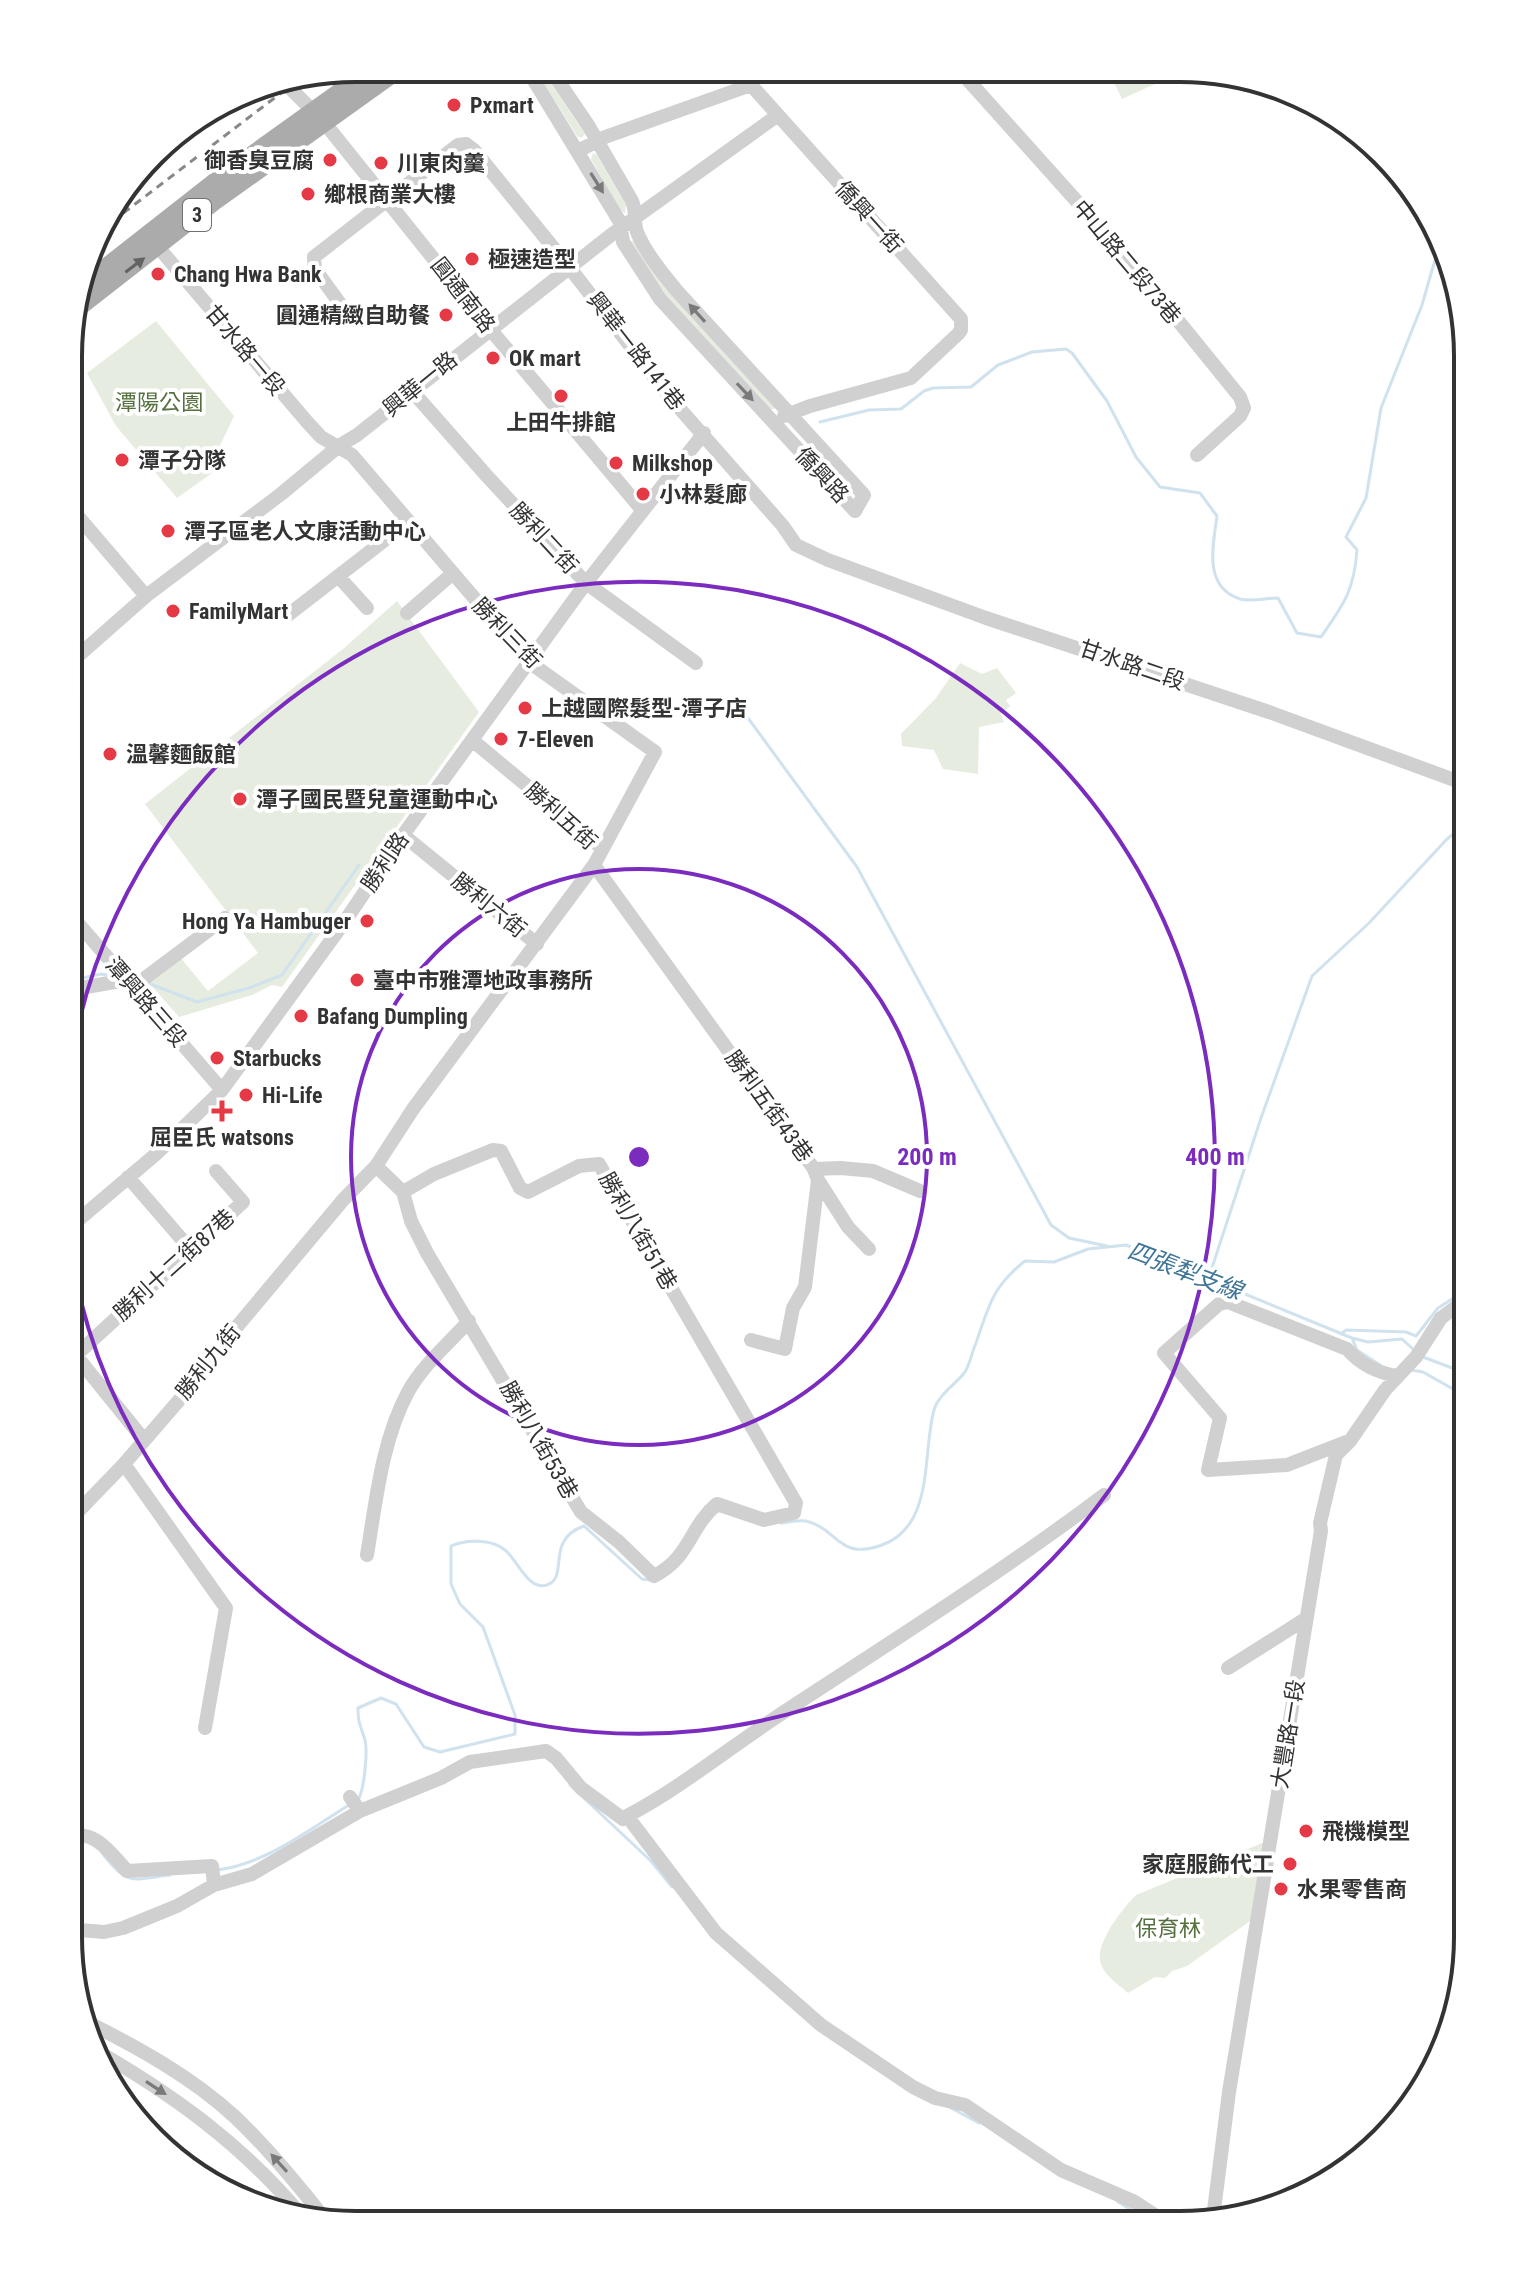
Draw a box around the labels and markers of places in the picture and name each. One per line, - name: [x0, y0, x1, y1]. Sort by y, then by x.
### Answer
- place label: Pxmart: [470, 93, 534, 118]
- marker: Pxmart: [445, 96, 463, 114]
- place label: 御香臭豆腐: [204, 148, 314, 173]
- marker: 御香臭豆腐: [321, 151, 339, 169]
- place label: 川東肉羹: [397, 151, 485, 176]
- marker: 川東肉羹: [372, 154, 390, 172]
- place label: 鄉根商業大樓: [324, 182, 456, 207]
- marker: 鄉根商業大樓: [299, 185, 317, 203]
- place label: 極速造型: [488, 247, 576, 272]
- marker: 極速造型: [463, 250, 481, 268]
- place label: Chang Hwa Bank: [174, 262, 322, 287]
- marker: Chang Hwa Bank: [149, 265, 167, 283]
- place label: 圓通精緻自助餐: [276, 303, 430, 328]
- marker: 圓通精緻自助餐: [437, 306, 455, 324]
- place label: OK mart: [509, 346, 581, 371]
- marker: OK mart: [484, 349, 502, 367]
- marker: 上田牛排館: [552, 387, 570, 405]
- place label: 上田牛排館: [506, 410, 616, 435]
- place label: 潭子分隊: [138, 448, 226, 473]
- marker: 潭子分隊: [113, 451, 131, 469]
- place label: Milkshop: [632, 451, 713, 476]
- marker: Milkshop: [607, 454, 625, 472]
- place label: 小林髮廊: [659, 482, 747, 507]
- marker: 小林髮廊: [634, 485, 652, 503]
- place label: 潭子區老人文康活動中心: [184, 519, 426, 544]
- marker: 潭子區老人文康活動中心: [159, 522, 177, 540]
- place label: FamilyMart: [189, 599, 289, 624]
- marker: FamilyMart: [164, 602, 182, 620]
- place label: 上越國際髮型-潭子店: [541, 696, 747, 721]
- marker: 上越國際髮型-潭子店: [516, 699, 534, 717]
- place label: 7-Eleven: [517, 727, 594, 752]
- marker: 7-Eleven: [492, 730, 510, 748]
- place label: 溫馨麵飯館: [126, 742, 236, 767]
- marker: 溫馨麵飯館: [101, 745, 119, 763]
- place label: 潭子國民暨兒童運動中心: [256, 787, 498, 812]
- marker: 潭子國民暨兒童運動中心: [231, 790, 249, 808]
- place label: Hong Ya Hambuger: [182, 909, 351, 934]
- marker: Hong Ya Hambuger: [358, 912, 376, 930]
- place label: 臺中市雅潭地政事務所: [373, 968, 593, 993]
- marker: 臺中市雅潭地政事務所: [348, 971, 366, 989]
- place label: Bafang Dumpling: [317, 1004, 468, 1029]
- marker: Bafang Dumpling: [292, 1007, 310, 1025]
- place label: Starbucks: [233, 1046, 322, 1071]
- marker: Starbucks: [208, 1049, 226, 1067]
- place label: Hi-Life: [262, 1083, 323, 1108]
- marker: Hi-Life: [237, 1086, 255, 1104]
- marker: 屈臣氏 watsons: [213, 1102, 231, 1120]
- place label: 屈臣氏 watsons: [150, 1125, 294, 1150]
- centre of rings: [625, 1143, 653, 1171]
- place label: 飛機模型: [1322, 1819, 1410, 1844]
- marker: 飛機模型: [1297, 1822, 1315, 1840]
- place label: 家庭服飾代工: [1142, 1852, 1274, 1877]
- marker: 家庭服飾代工: [1281, 1855, 1299, 1873]
- place label: 水果零售商: [1297, 1877, 1407, 1902]
- marker: 水果零售商: [1272, 1880, 1290, 1898]

